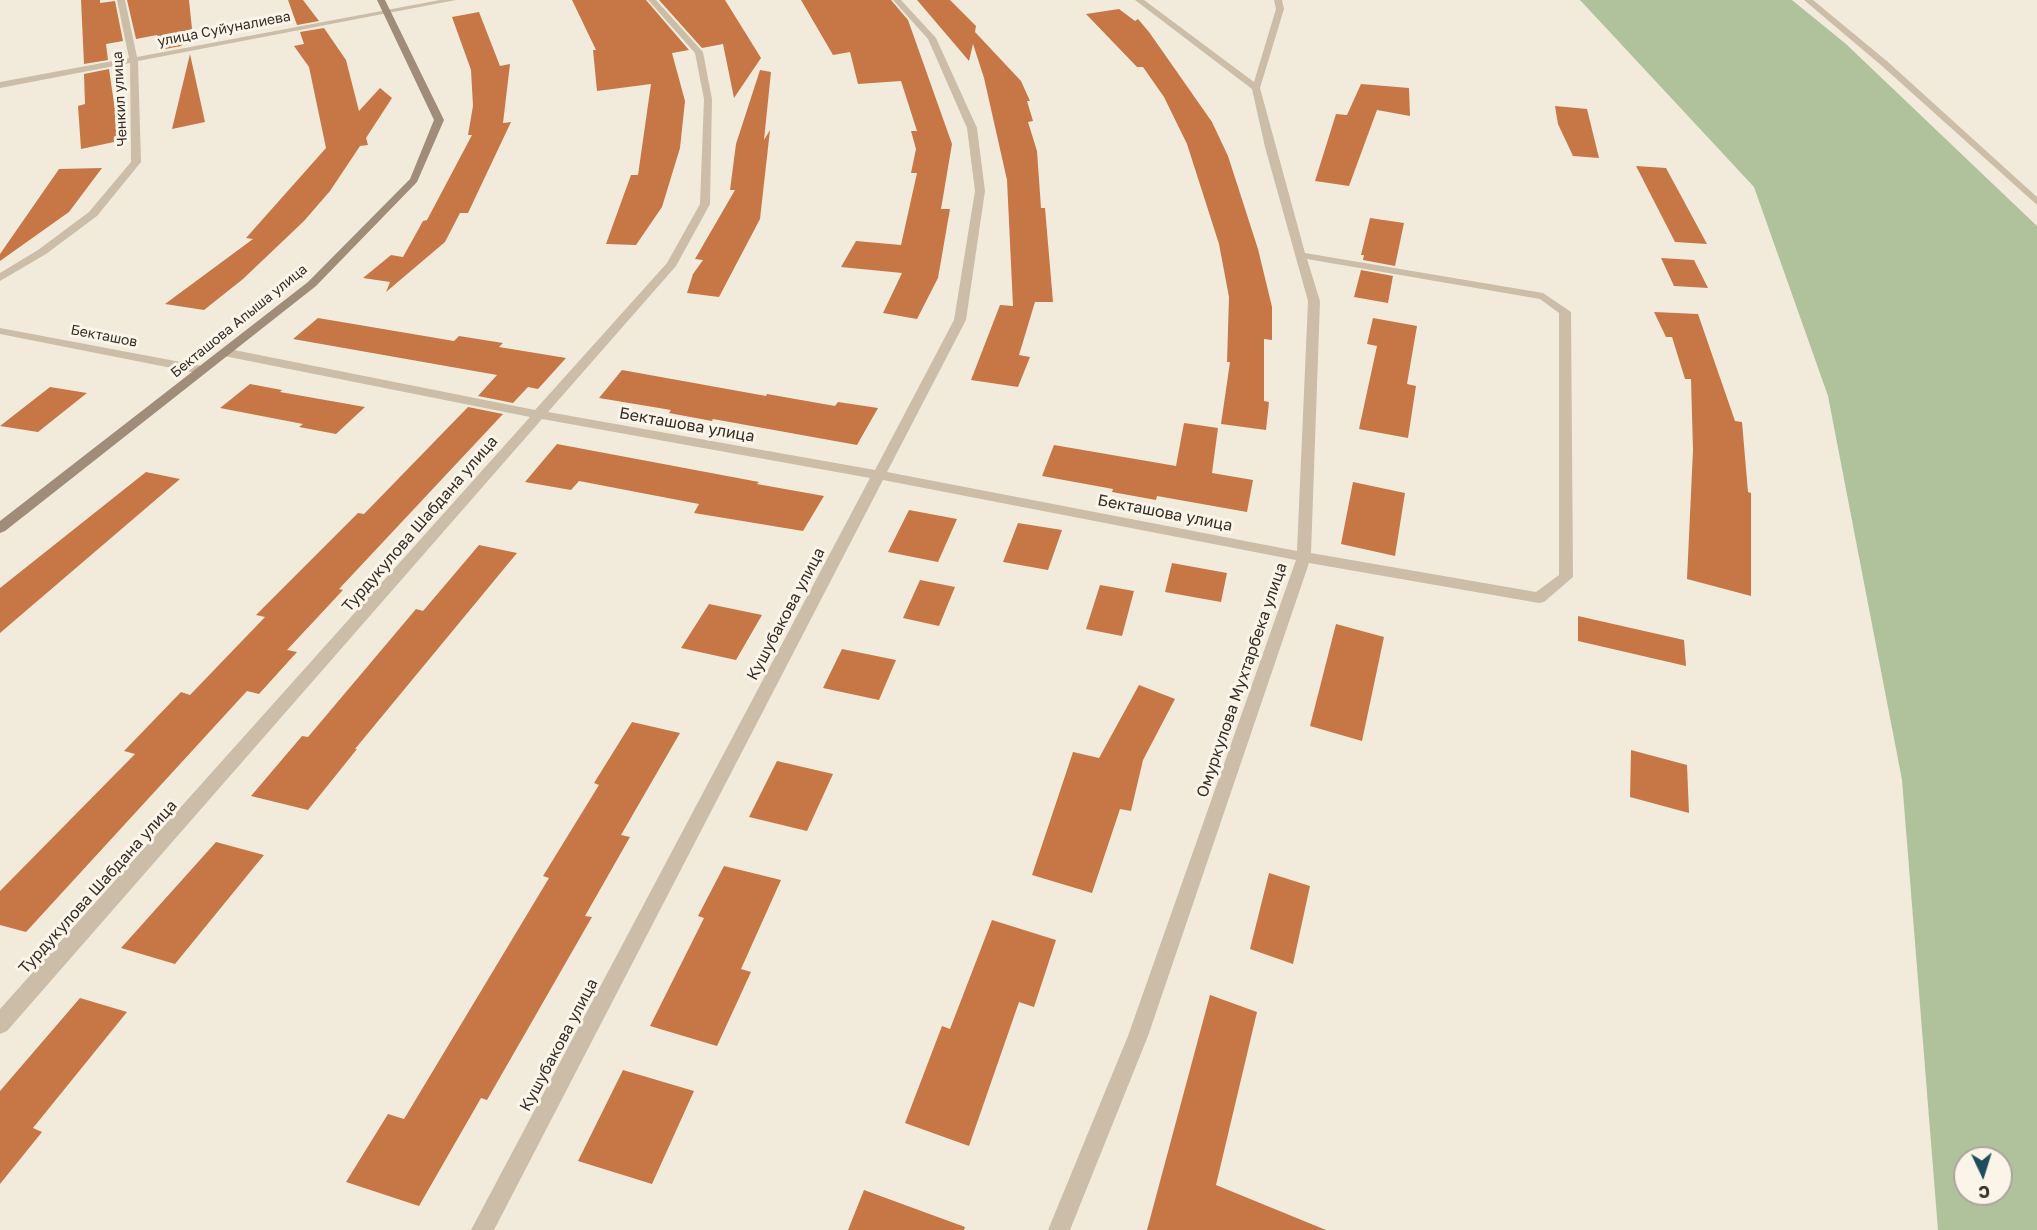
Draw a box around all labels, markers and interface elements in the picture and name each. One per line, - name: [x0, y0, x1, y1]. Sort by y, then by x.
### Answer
- street label: улица Суйуналиева: [156, 8, 292, 50]
- street label: Ченкил улица: [109, 51, 131, 147]
- street label: Бекташова Апыша улица: [167, 261, 311, 381]
- street label: Бекташов: [69, 321, 139, 351]
- street label: Бекташова улица: [618, 404, 756, 446]
- street label: Турдукулова Шабдана улица: [338, 432, 502, 616]
- street label: Бекташова улица: [1096, 490, 1234, 536]
- street label: Кушубакова улица: [743, 544, 829, 684]
- street label: Омуркулова Мухтарбека улица: [1193, 560, 1291, 800]
- street label: Турдукулова Шабдана улица: [15, 796, 181, 978]
- street label: Кушубакова улица: [516, 975, 602, 1115]
- north arrow: [1953, 1146, 2013, 1206]
- text: С: [1978, 1182, 1990, 1202]

